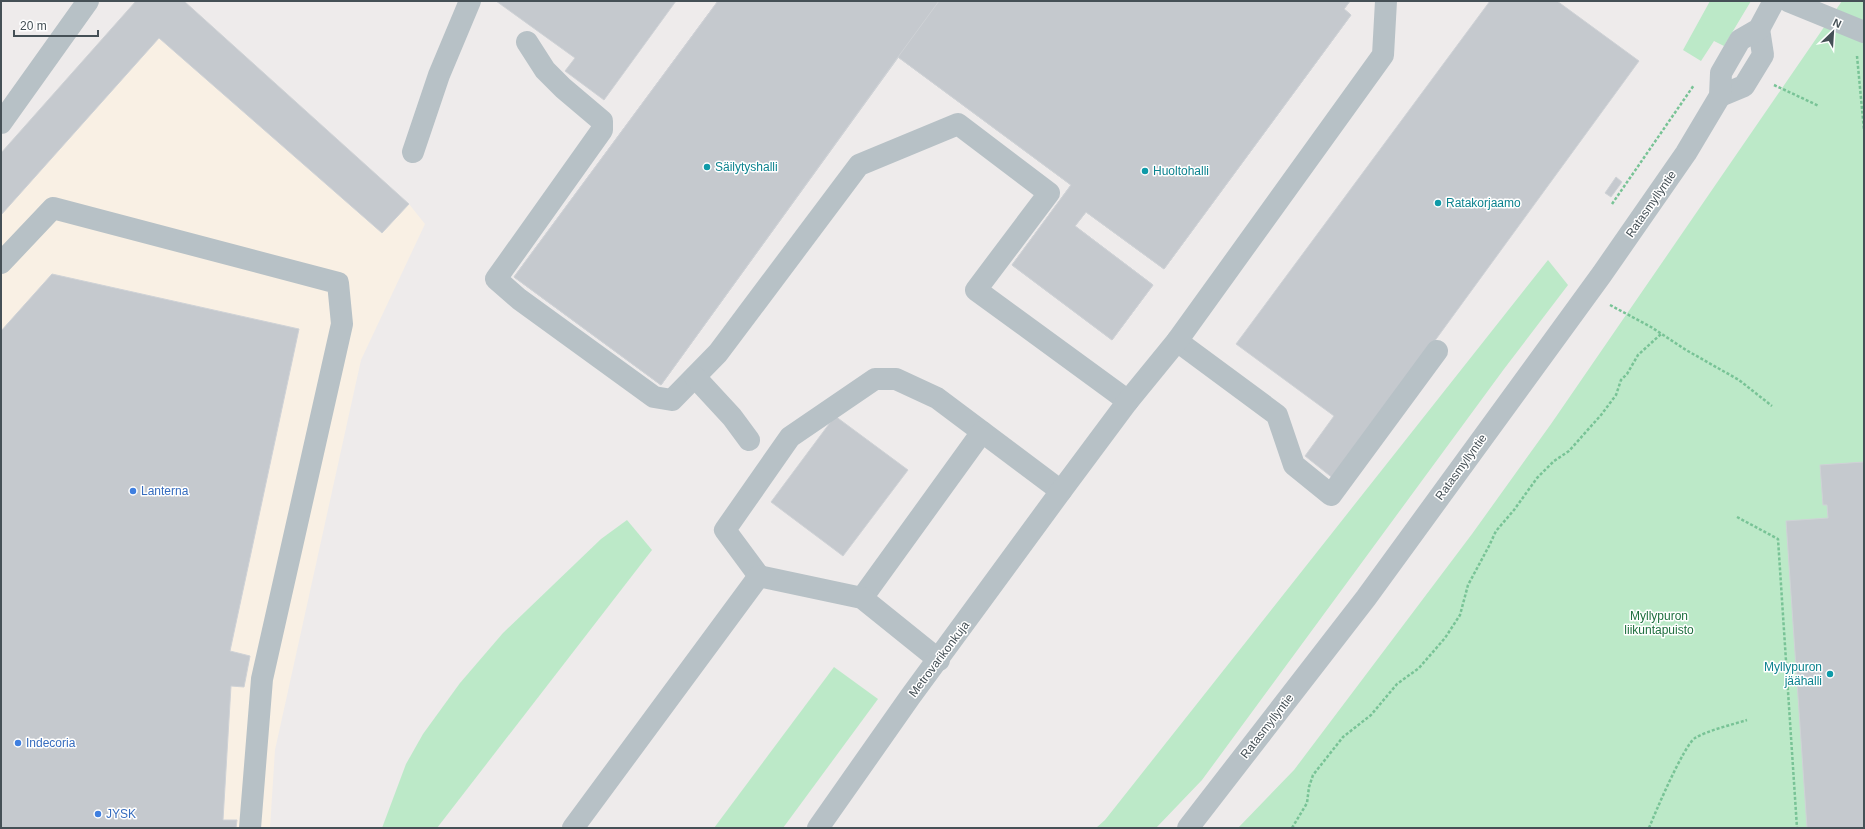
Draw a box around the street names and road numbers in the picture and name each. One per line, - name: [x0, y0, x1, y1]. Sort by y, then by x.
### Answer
- street label: Ratasmyllyntie: [1623, 168, 1679, 240]
- street label: Ratasmyllyntie: [1432, 431, 1490, 503]
- street label: Metrovarikonkuja: [906, 618, 972, 700]
- street label: Ratasmyllyntie: [1237, 691, 1297, 761]

